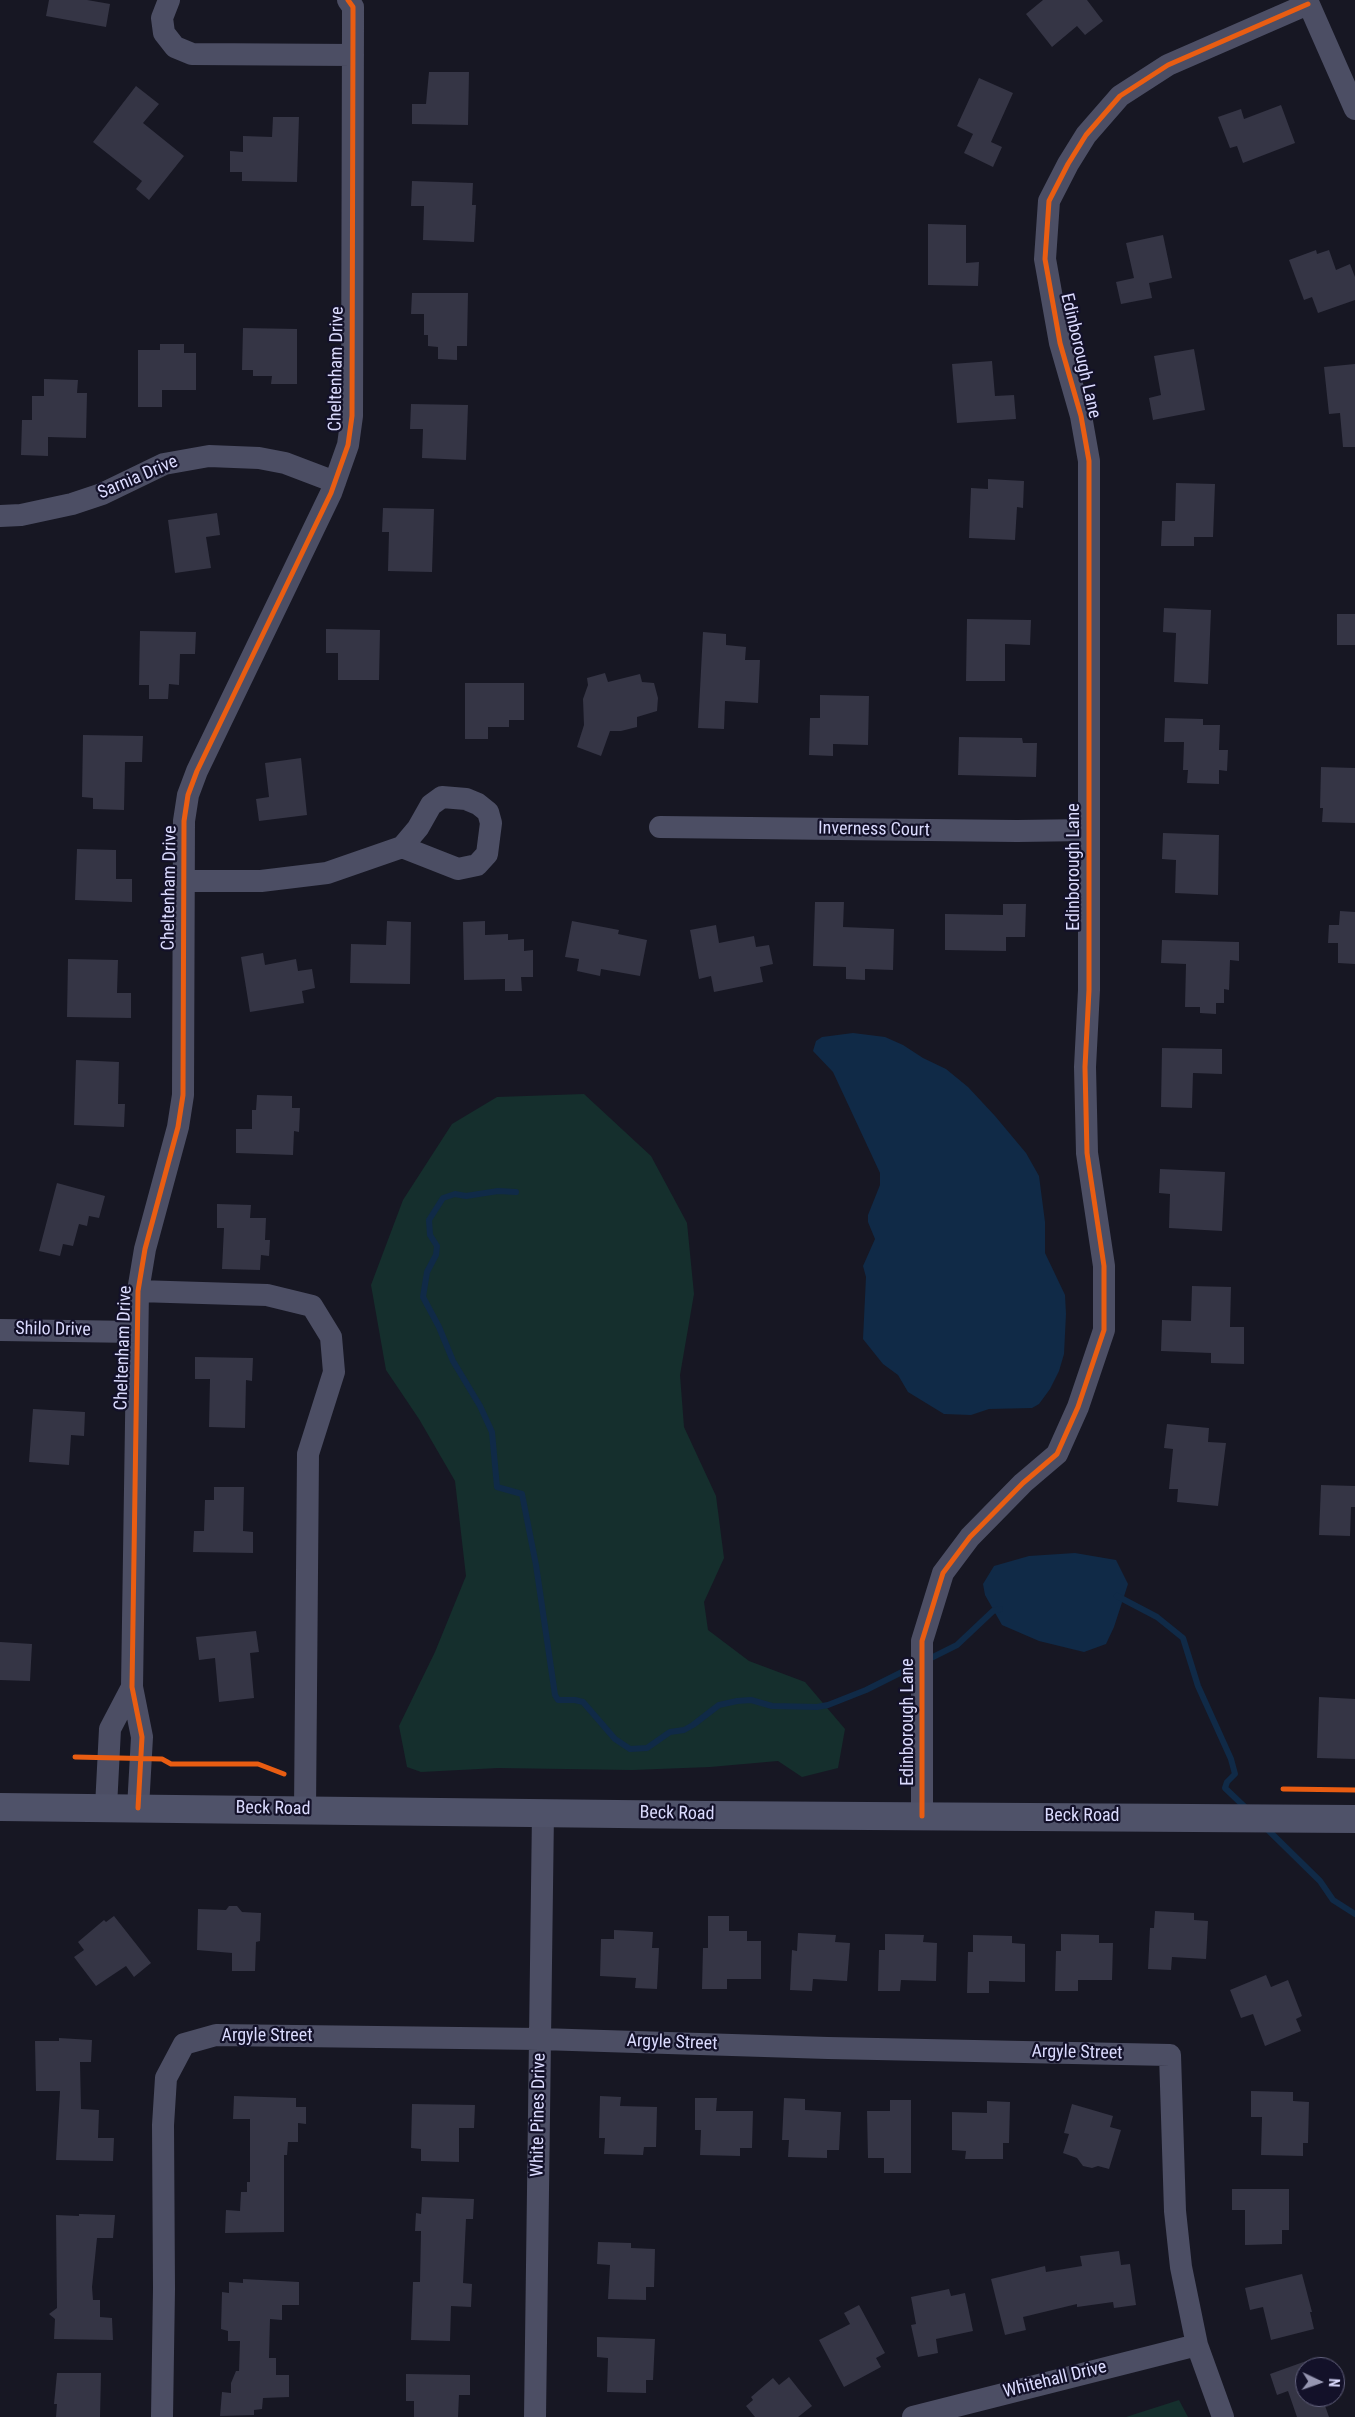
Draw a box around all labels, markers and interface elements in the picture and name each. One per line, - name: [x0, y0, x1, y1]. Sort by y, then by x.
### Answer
- street label: Edinborough Lane: [1055, 291, 1105, 421]
- street label: Cheltenham Drive: [325, 306, 349, 432]
- street label: Sarnia Drive: [95, 451, 181, 505]
- street label: Edinborough Lane: [1063, 803, 1085, 931]
- street label: Inverness Court: [818, 818, 930, 842]
- street label: Cheltenham Drive: [158, 825, 182, 951]
- street label: Cheltenham Drive: [111, 1285, 137, 1411]
- street label: Shilo Drive: [15, 1319, 91, 1341]
- street label: Edinborough Lane: [897, 1658, 919, 1786]
- street label: Beck Road: [235, 1798, 311, 1820]
- street label: Beck Road: [639, 1803, 715, 1825]
- street label: Beck Road: [1045, 1805, 1119, 1827]
- street label: Argyle Street: [222, 2025, 312, 2047]
- street label: Argyle Street: [626, 2031, 718, 2055]
- street label: Argyle Street: [1031, 2041, 1123, 2065]
- street label: White Pines Drive: [527, 2053, 551, 2177]
- street label: Whitehall Drive: [1001, 2357, 1109, 2403]
- north arrow: [1295, 2357, 1345, 2407]
- text: N: [1326, 2378, 1342, 2387]

